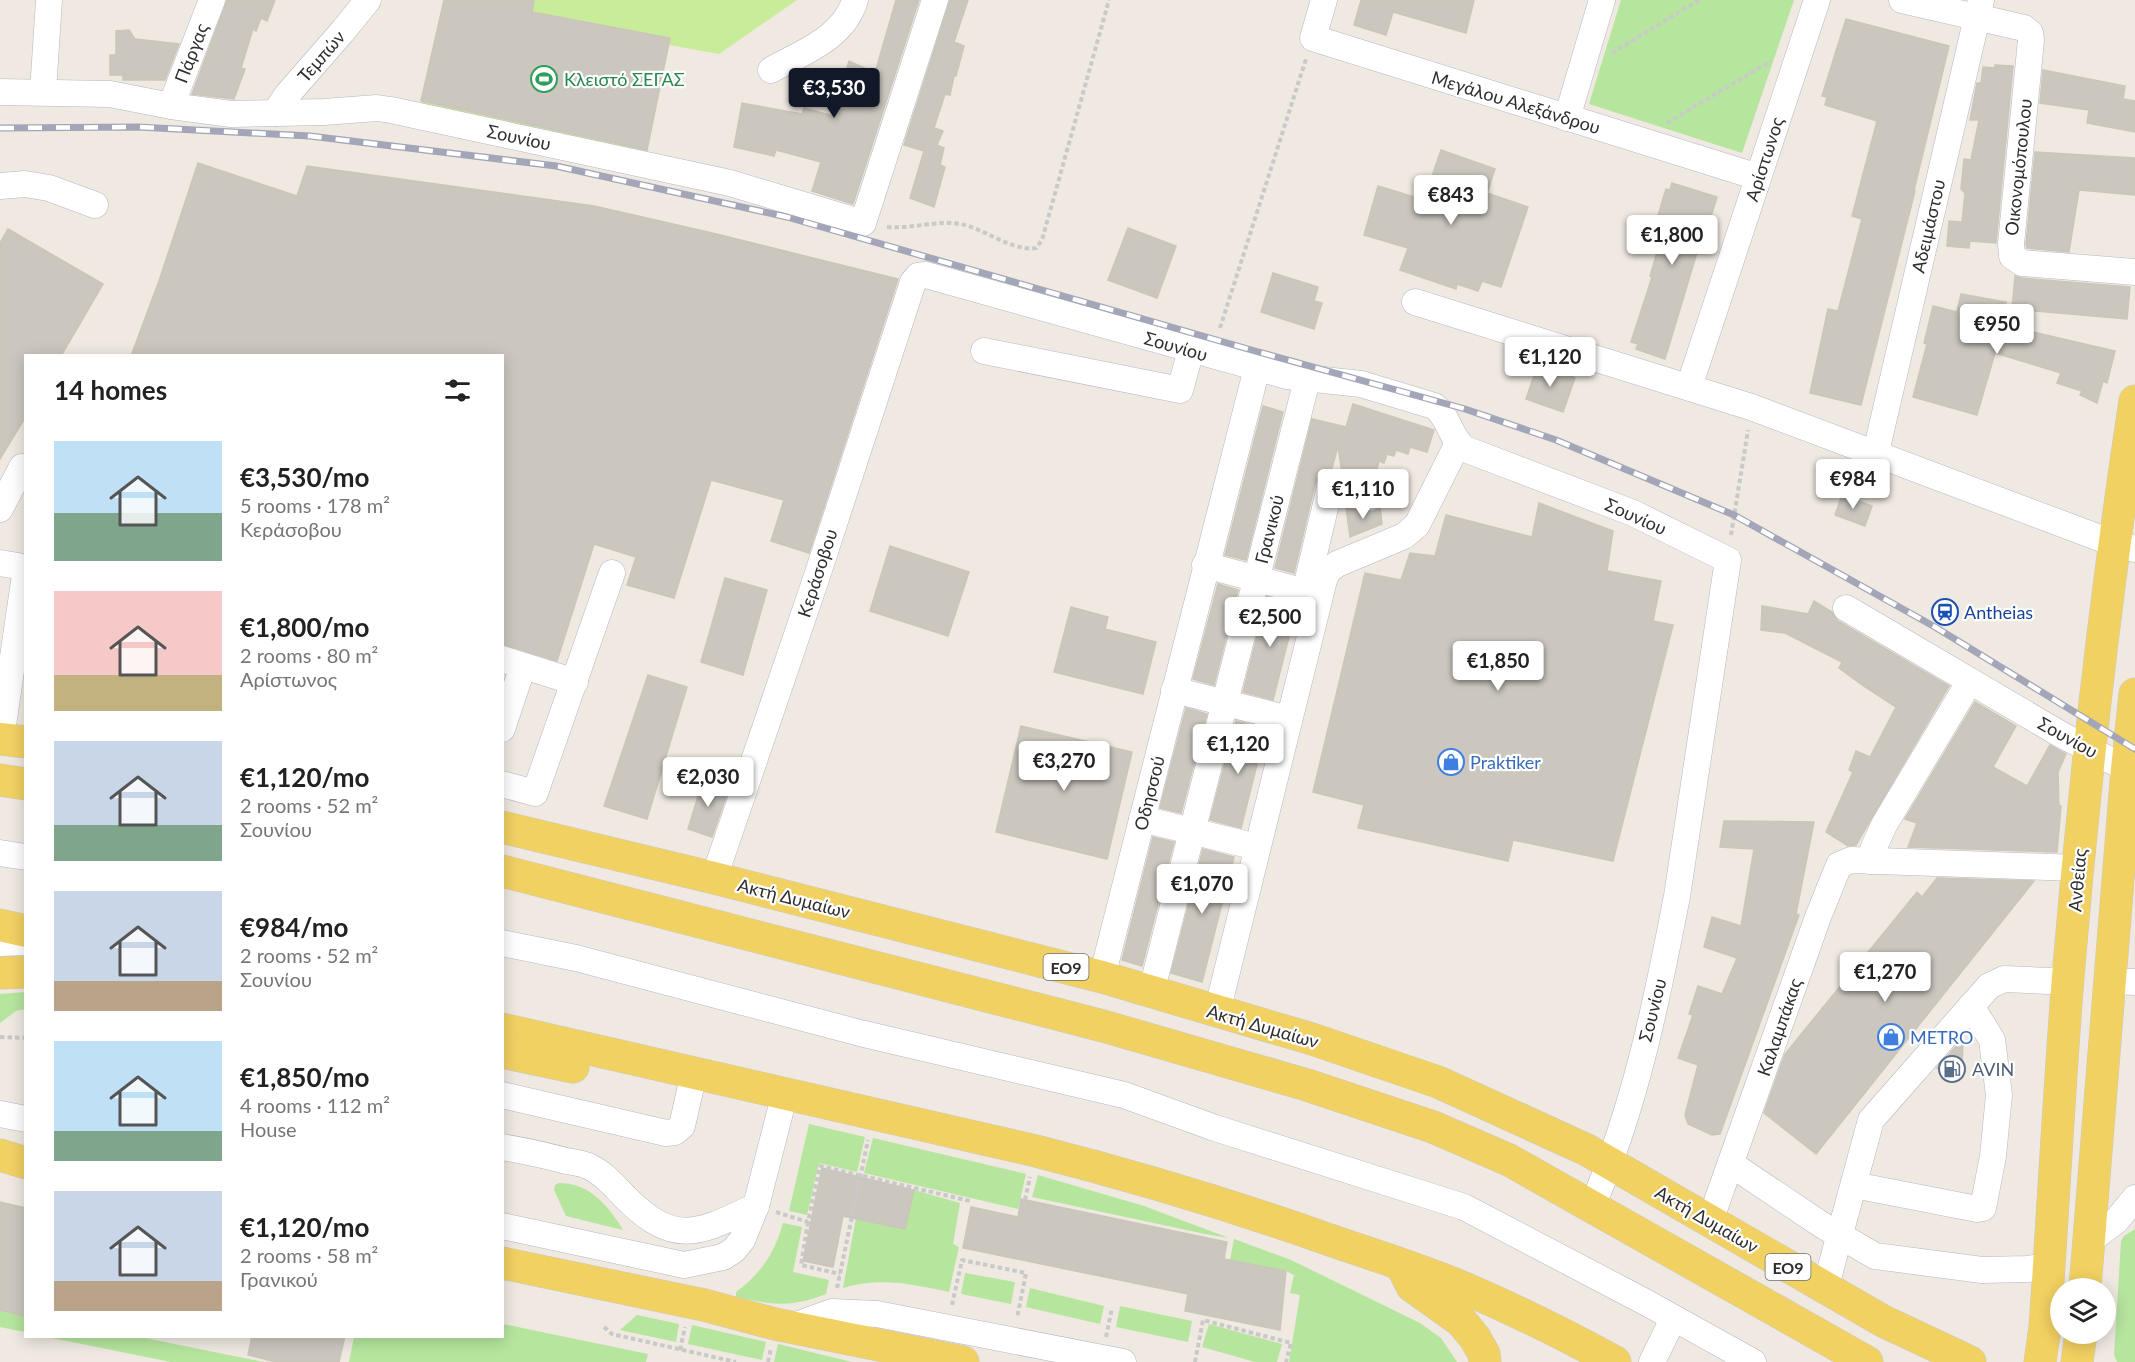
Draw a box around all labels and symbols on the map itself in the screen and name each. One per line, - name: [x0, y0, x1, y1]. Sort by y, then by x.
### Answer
- street label: Πάργας: [170, 19, 213, 86]
- street label: Τεμπών: [293, 26, 349, 86]
- sports icon: Κλειστό ΣΕΓΑΣ: [529, 64, 559, 94]
- street label: Μεγάλου Αλεξάνδρου: [1429, 66, 1603, 138]
- place label: Κλειστό ΣΕΓΑΣ: [564, 68, 685, 90]
- pin: €3,530: [785, 68, 883, 119]
- street label: Οικονομόπουλου: [2000, 97, 2036, 237]
- street label: Αρίστωνος: [1740, 113, 1788, 204]
- street label: Σουνίου: [485, 120, 553, 154]
- pin: €843: [1415, 175, 1487, 226]
- street label: Αδειμάστου: [1907, 177, 1949, 275]
- pin: €1,800: [1623, 215, 1721, 266]
- pin: €950: [1961, 304, 2033, 355]
- street label: Σουνίου: [1142, 327, 1210, 365]
- pin: €1,120: [1501, 337, 1599, 388]
- pin: €984: [1817, 459, 1889, 510]
- pin: €1,110: [1314, 469, 1412, 520]
- street label: Γρανικού: [1250, 492, 1288, 566]
- street label: Σουνίου: [1602, 493, 1670, 539]
- street label: Κεράσοβου: [792, 526, 842, 620]
- pin: €2,500: [1221, 597, 1319, 648]
- station icon: Antheias: [1930, 597, 1960, 627]
- place label: Antheias: [1964, 601, 2033, 623]
- pin: €1,850: [1449, 641, 1547, 692]
- street label: Σουνίου: [2034, 712, 2102, 762]
- pin: €1,120: [1189, 724, 1287, 775]
- pin: €3,270: [1015, 741, 1113, 792]
- shop icon: Praktiker: [1436, 747, 1466, 777]
- place label: Praktiker: [1470, 751, 1541, 773]
- street label: Οδησσού: [1129, 753, 1169, 833]
- pin: €2,030: [659, 757, 757, 808]
- street label: Ανθείας: [2063, 847, 2091, 913]
- pin: €1,070: [1153, 864, 1251, 915]
- street label: Ακτή Δυμαίων: [735, 873, 853, 923]
- pin: €1,270: [1836, 952, 1934, 1003]
- road number: ΕΟ9: [1044, 954, 1088, 980]
- street label: Καλαμπάκας: [1752, 975, 1806, 1079]
- street label: Σουνίου: [1633, 976, 1671, 1044]
- street label: Ακτή Δυμαίων: [1205, 1000, 1321, 1052]
- shop icon: METRO: [1876, 1022, 1906, 1052]
- place label: METRO: [1910, 1026, 1973, 1048]
- fuel station icon: AVIN: [1937, 1054, 1967, 1084]
- place label: AVIN: [1972, 1058, 2014, 1080]
- street label: Ακτή Δυμαίων: [1652, 1181, 1762, 1257]
- road number: ΕΟ9: [1766, 1254, 1810, 1280]

